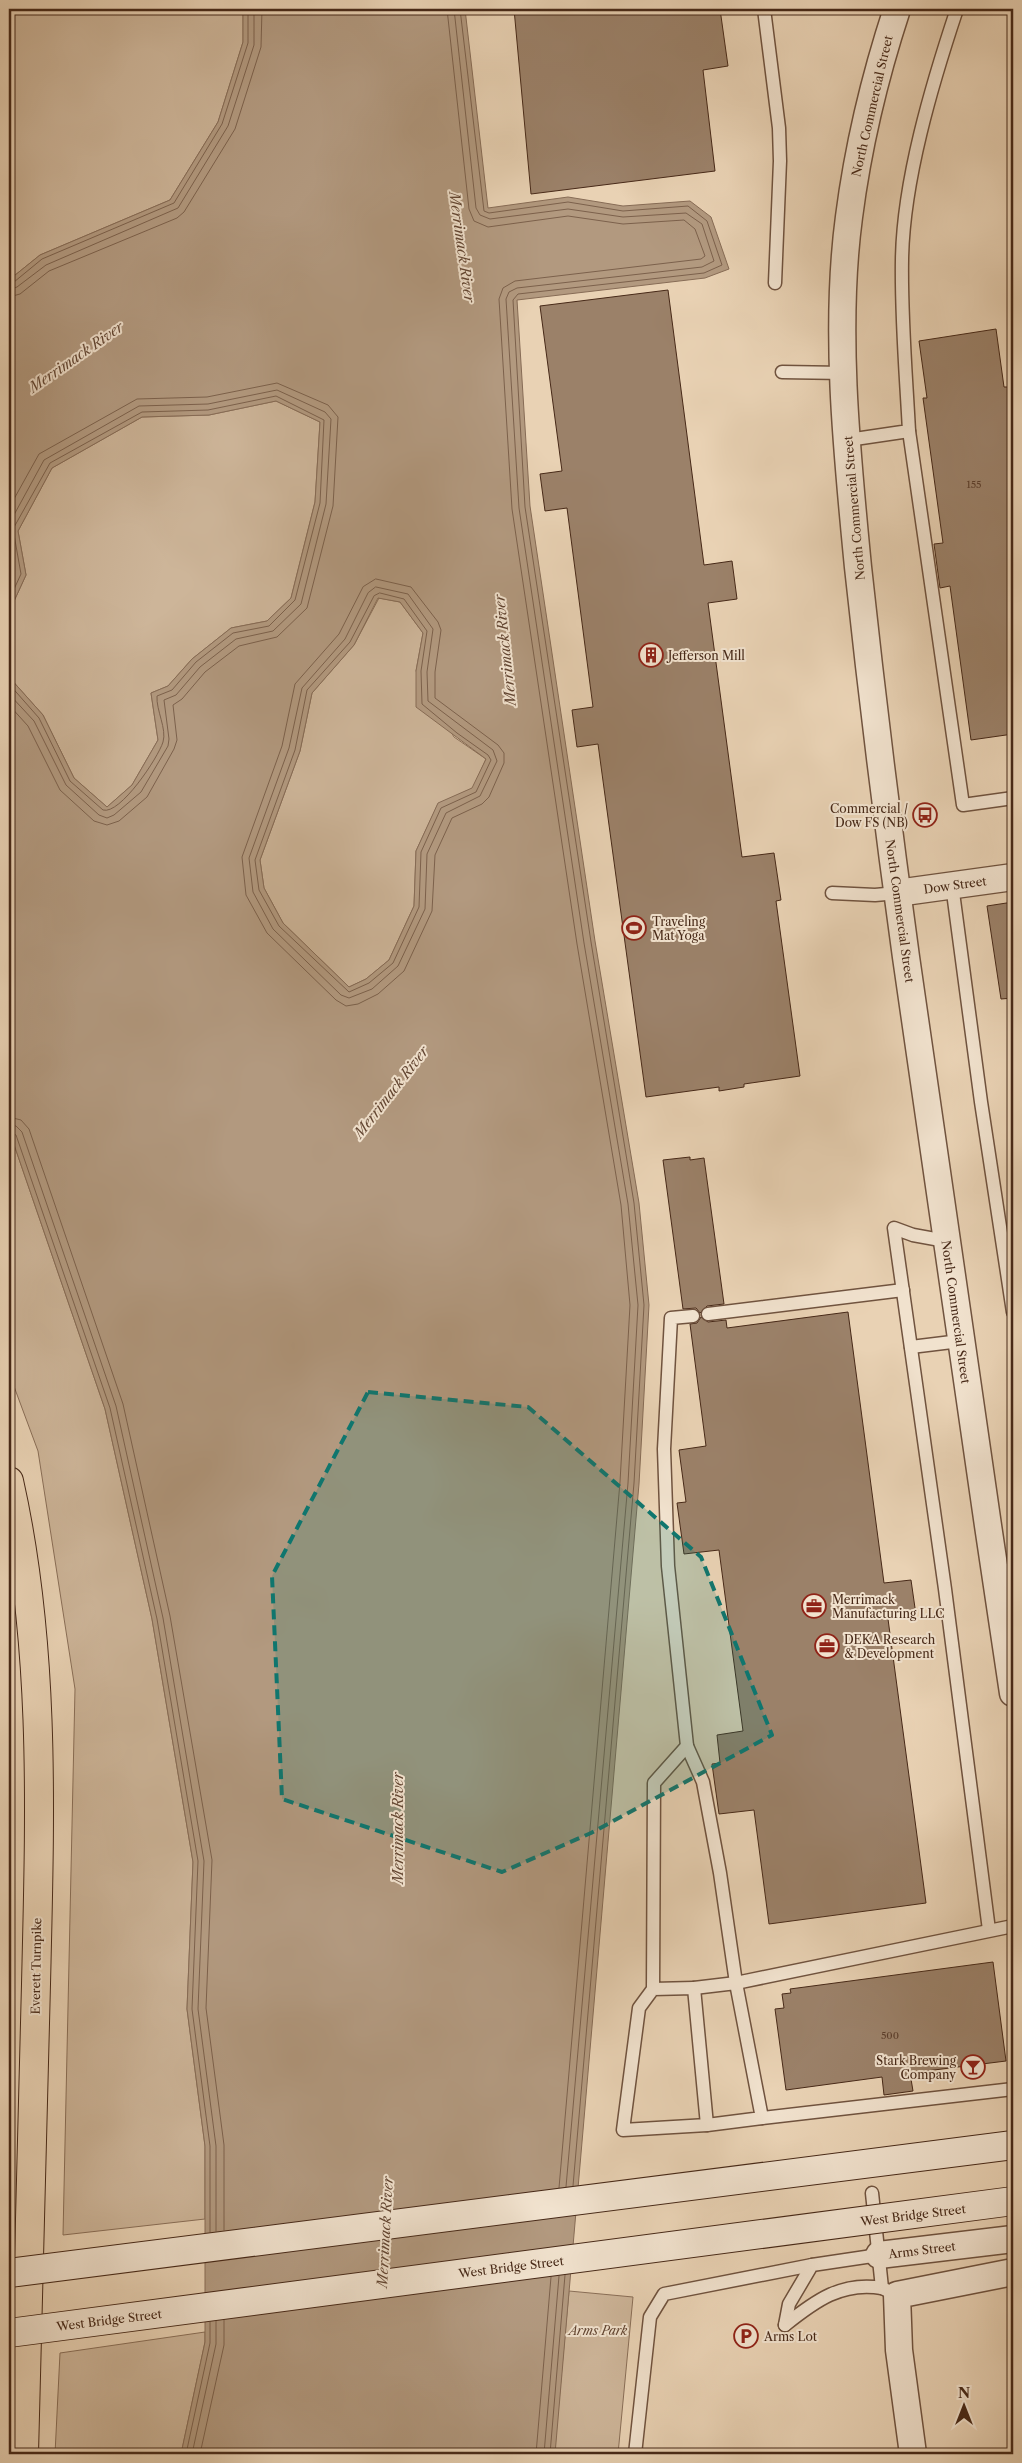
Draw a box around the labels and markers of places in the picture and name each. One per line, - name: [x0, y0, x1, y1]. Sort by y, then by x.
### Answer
- building icon: Jefferson Mill: [638, 642, 664, 668]
- place label: Jefferson Mill: [666, 648, 745, 663]
- place label: Commercial / Dow FS (NB): [830, 801, 908, 830]
- bus stop icon: Commercial / Dow FS (NB): [912, 802, 938, 828]
- place label: Traveling Mat Yoga: [652, 914, 706, 943]
- sports icon: Traveling Mat Yoga: [621, 915, 647, 941]
- place label: Merrimack Manufacturing LLC: [832, 1592, 945, 1621]
- office icon: Merrimack Manufacturing LLC: [801, 1593, 827, 1619]
- place label: DEKA Research & Development: [844, 1632, 936, 1661]
- office icon: DEKA Research & Development: [814, 1633, 840, 1659]
- place label: Stark Brewing Company: [876, 2053, 957, 2082]
- bar icon: Stark Brewing Company: [960, 2054, 986, 2080]
- parking icon: Arms Lot: [733, 2323, 759, 2349]
- place label: Arms Lot: [763, 2329, 818, 2344]

